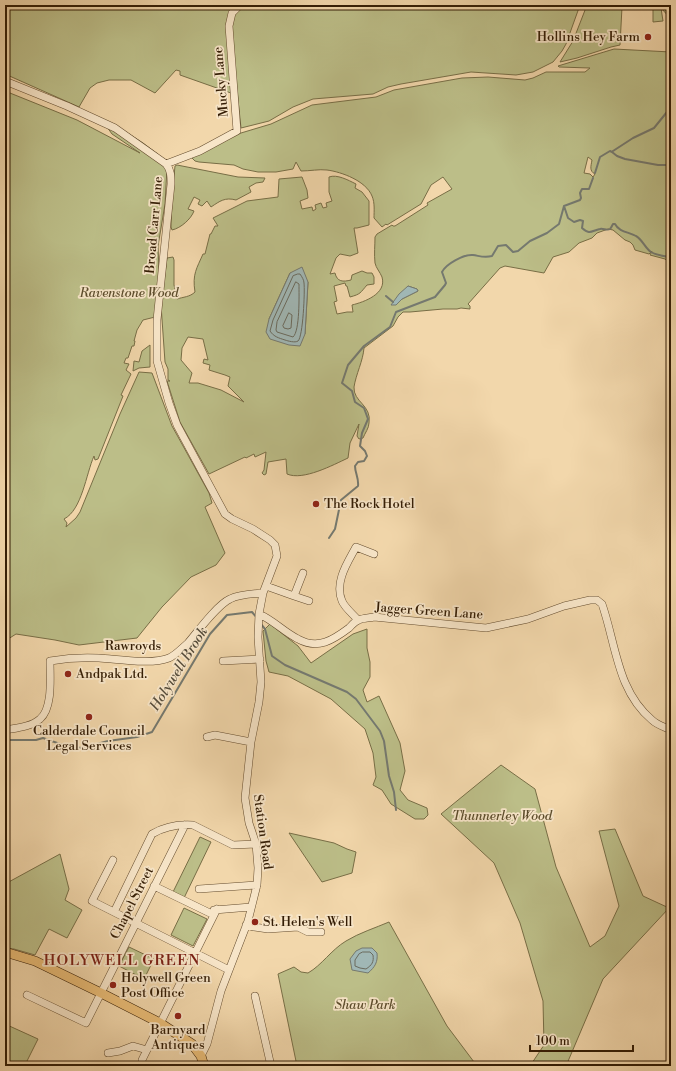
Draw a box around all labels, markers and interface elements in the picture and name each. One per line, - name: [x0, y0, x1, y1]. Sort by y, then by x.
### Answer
- place label: Hollins Hey Farm: [537, 29, 641, 45]
- marker: Hollins Hey Farm: [643, 32, 653, 42]
- street label: Mucky Lane: [210, 46, 232, 118]
- street label: Broad Carr Lane: [142, 175, 166, 275]
- park label: Ravenstone Wood: [78, 285, 179, 301]
- place label: The Rock Hotel: [324, 496, 415, 512]
- marker: The Rock Hotel: [311, 499, 321, 509]
- street label: Jagger Green Lane: [373, 599, 484, 623]
- water label: Holywell Brook: [145, 624, 212, 715]
- street label: Rawroyds: [105, 638, 162, 654]
- place label: Andpak Ltd.: [75, 666, 147, 682]
- marker: Andpak Ltd.: [63, 669, 73, 679]
- marker: Calderdale Council Legal Services: [84, 712, 94, 722]
- place label: Calderdale Council Legal Services: [33, 723, 145, 754]
- street label: Station Road: [250, 793, 276, 871]
- park label: Thunnerley Wood: [452, 808, 553, 824]
- street label: Chapel Street: [107, 864, 157, 942]
- place label: St. Helen's Well: [263, 914, 352, 930]
- marker: St. Helen's Well: [250, 917, 260, 927]
- district label: HOLYWELL GREEN: [43, 951, 201, 970]
- place label: Holywell Green Post Office: [121, 970, 211, 1001]
- marker: Holywell Green Post Office: [108, 980, 118, 990]
- park label: Shaw Park: [334, 997, 396, 1013]
- marker: Barnyard Antiques: [173, 1011, 183, 1021]
- place label: Barnyard Antiques: [150, 1022, 206, 1053]
- scale bar: [530, 1027, 633, 1053]
- text: 100 m: [536, 1034, 570, 1049]

